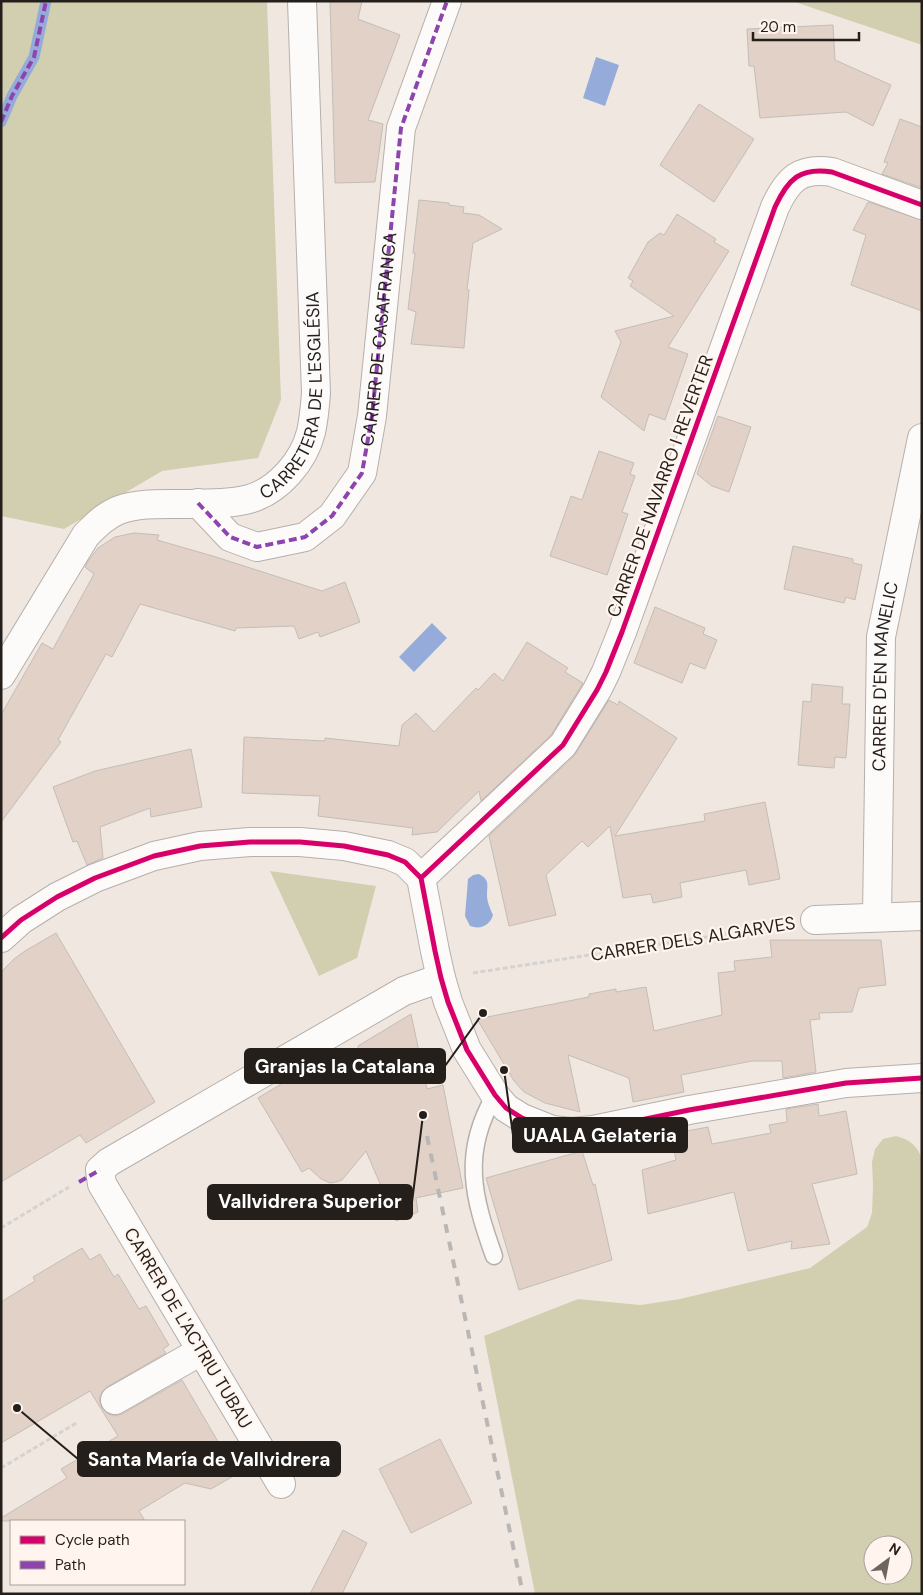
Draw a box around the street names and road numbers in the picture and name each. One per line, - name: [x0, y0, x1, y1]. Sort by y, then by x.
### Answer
- street label: CARRER DE CASAFRANCA: [355, 231, 402, 448]
- street label: CARRETERA DE L'ESGLÉSIA: [255, 291, 328, 505]
- street label: CARRER DE NAVARRO I REVERTER: [601, 351, 719, 621]
- street label: CARRER D'EN MANELIC: [867, 579, 904, 772]
- street label: CARRER DELS ALGARVES: [589, 911, 797, 967]
- street label: CARRER DE L'ACTRIU TUBAU: [118, 1223, 258, 1433]

